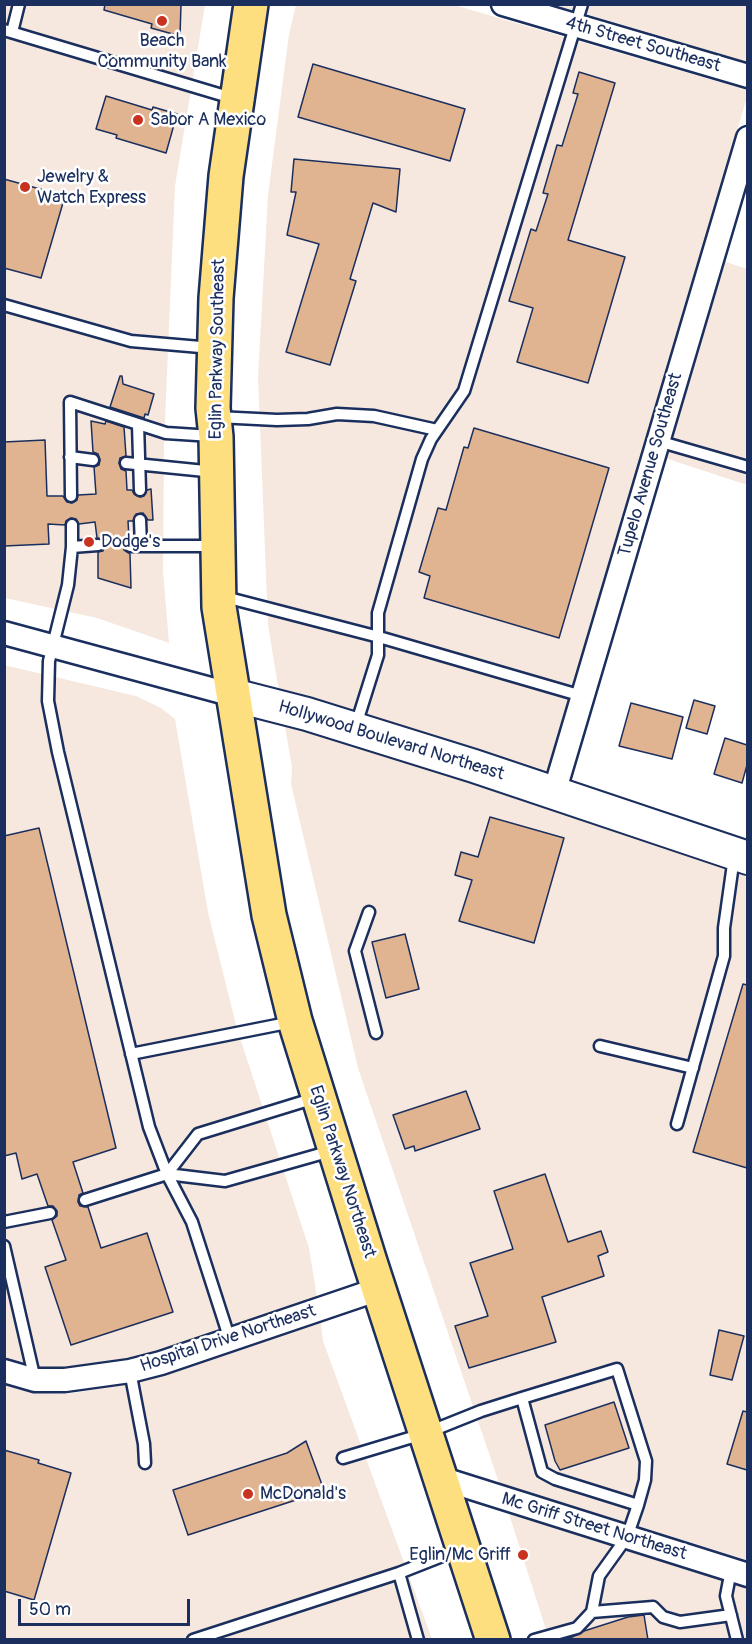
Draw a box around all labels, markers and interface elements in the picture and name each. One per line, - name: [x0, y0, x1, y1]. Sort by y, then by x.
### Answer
- street label: 4th Street Southeast: [563, 13, 723, 77]
- marker: Beach Community Bank: [155, 14, 169, 28]
- place label: Beach Community Bank: [97, 30, 227, 72]
- place label: Sabor A Mexico: [150, 109, 266, 131]
- marker: Sabor A Mexico: [131, 113, 145, 127]
- place label: Jewelry & Watch Express: [37, 166, 146, 208]
- marker: Jewelry & Watch Express: [18, 180, 32, 194]
- street label: Eglin Parkway Southeast: [206, 258, 230, 440]
- street label: Tupelo Avenue Southeast: [614, 371, 688, 559]
- place label: Dodge's: [101, 531, 160, 553]
- marker: Dodge's: [82, 535, 96, 549]
- street label: Hollywood Boulevard Northeast: [275, 696, 507, 786]
- street label: Eglin Parkway Northeast: [304, 1083, 380, 1261]
- street label: Hospital Drive Northeast: [137, 1300, 319, 1378]
- place label: McDonald's: [260, 1483, 346, 1505]
- marker: McDonald's: [241, 1487, 255, 1501]
- street label: Mc Griff Street Northeast: [499, 1489, 689, 1565]
- place label: Eglin/Mc Griff: [409, 1544, 511, 1566]
- marker: Eglin/Mc Griff: [516, 1548, 530, 1562]
- scale bar: [21, 1587, 194, 1625]
- text: 50 m: [29, 1598, 71, 1621]

